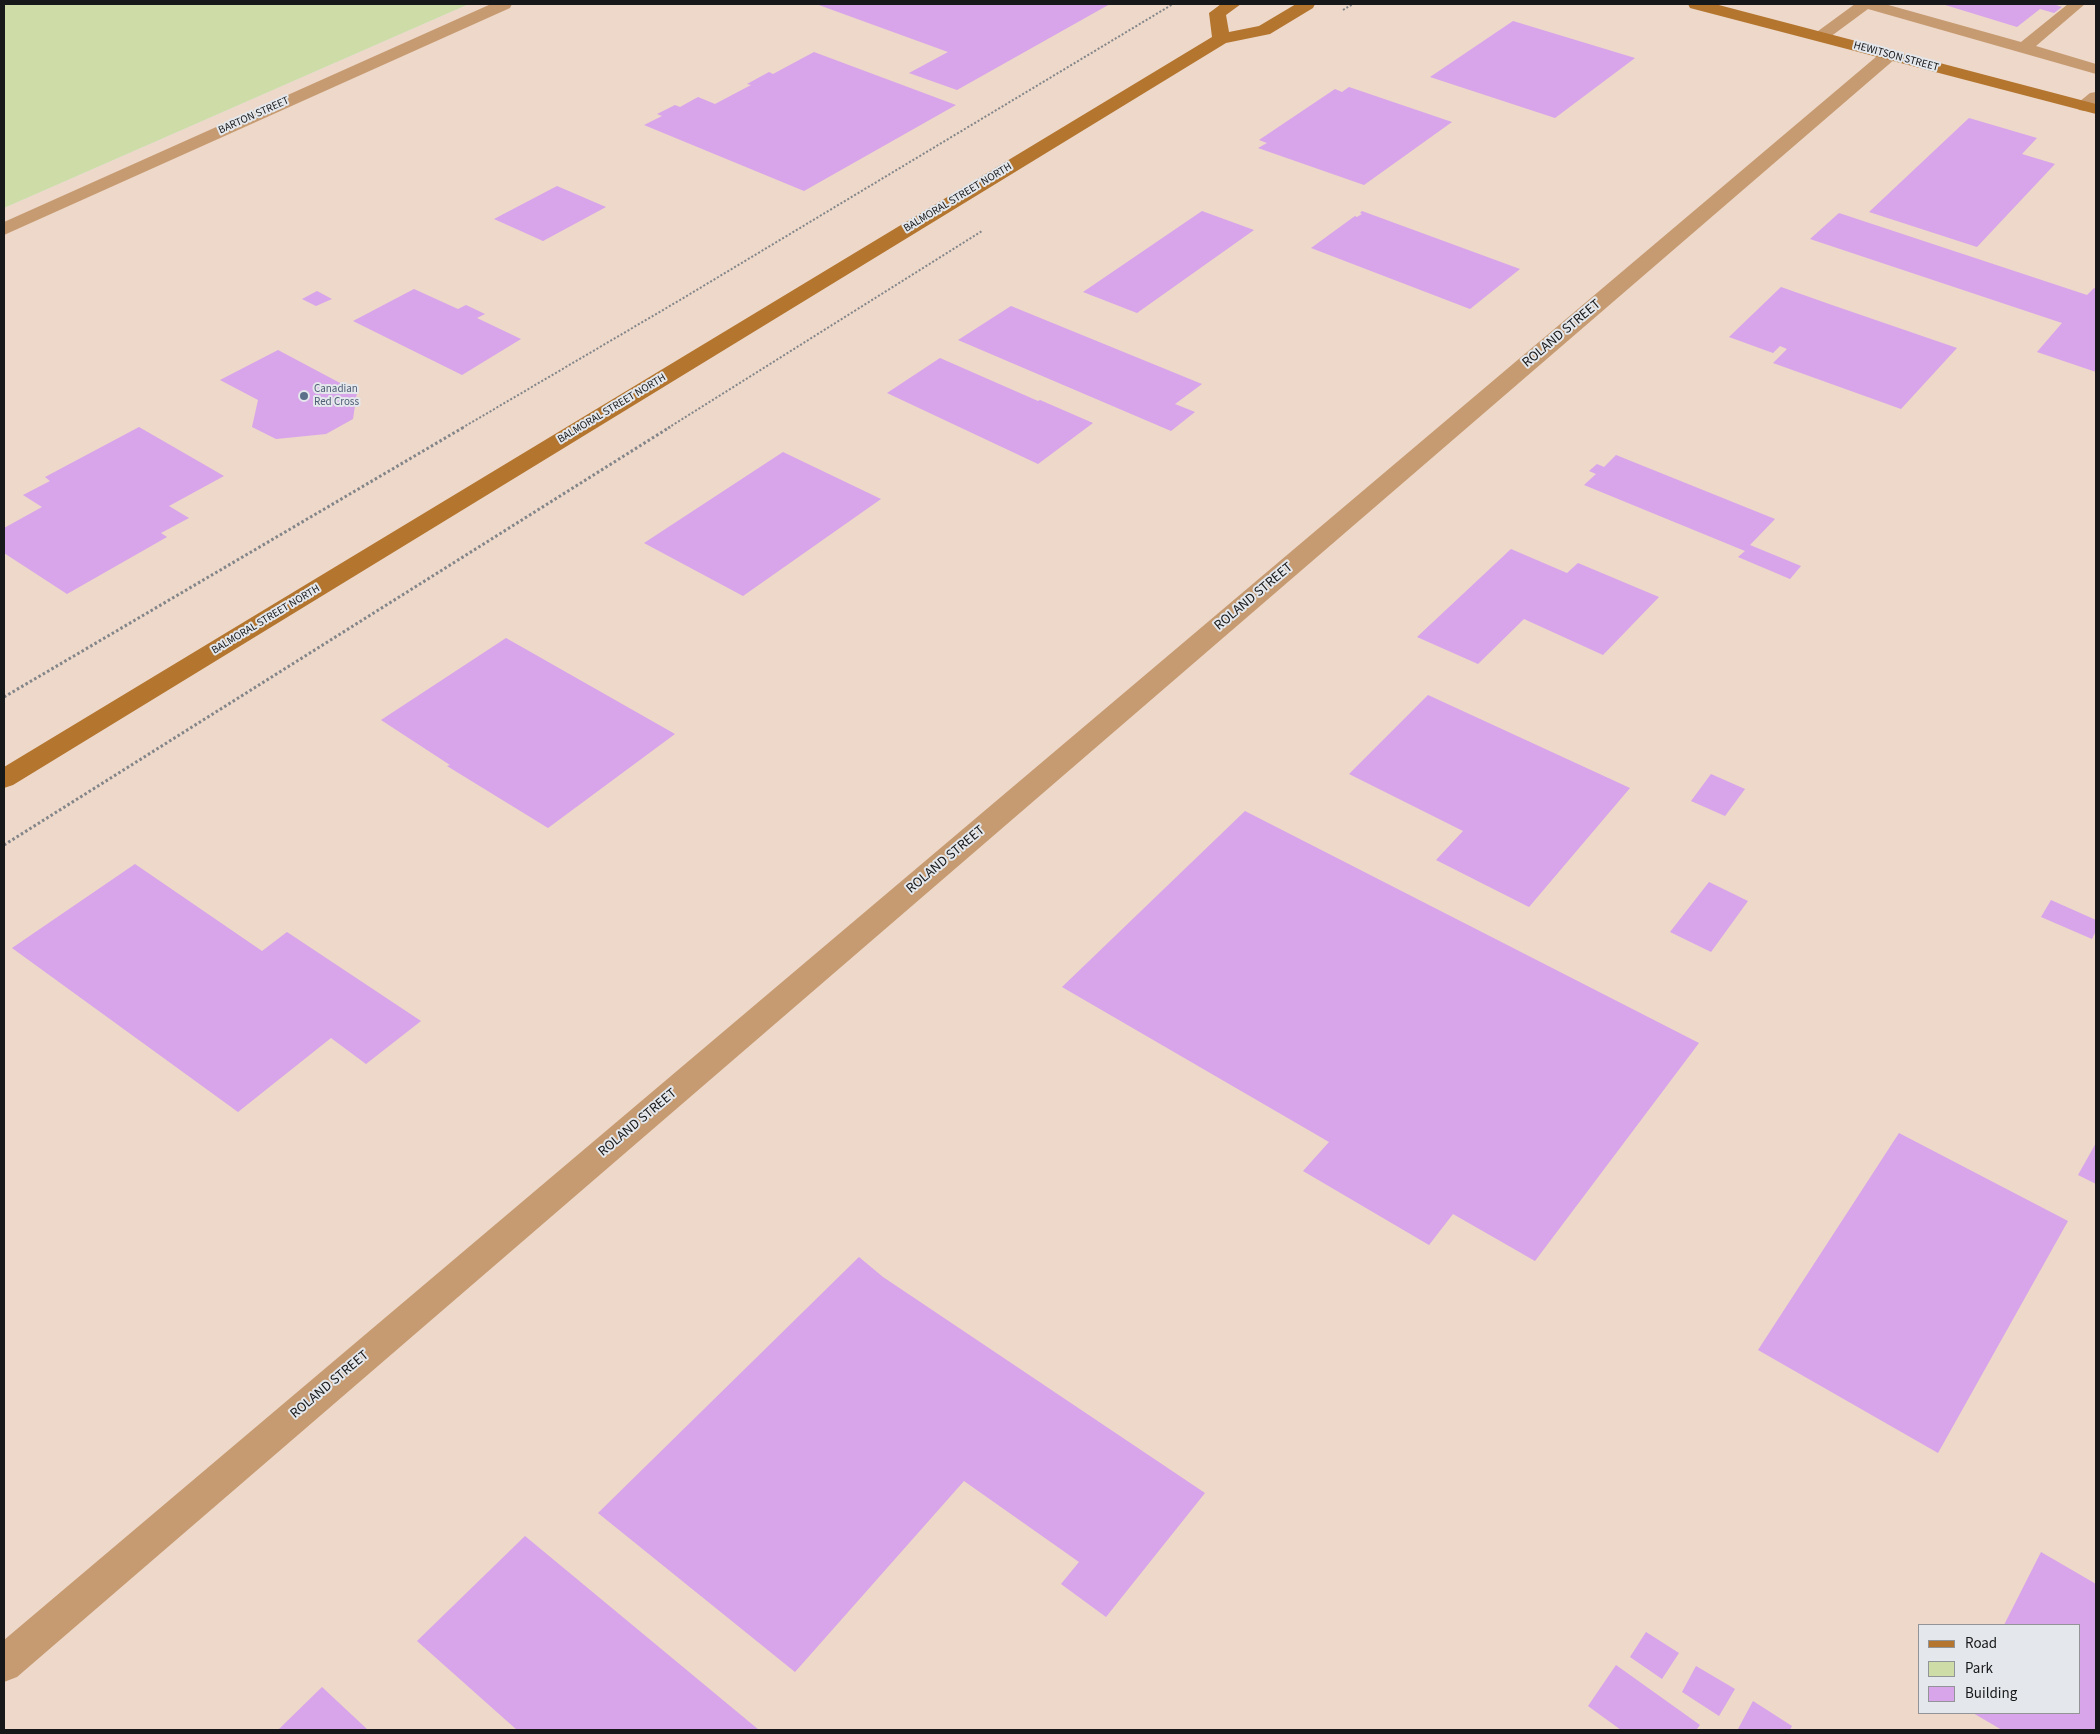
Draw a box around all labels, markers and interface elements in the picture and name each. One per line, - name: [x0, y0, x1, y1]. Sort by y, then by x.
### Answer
- street label: HEWITSON STREET: [1852, 39, 1940, 75]
- street label: BARTON STREET: [217, 94, 291, 138]
- street label: BALMORAL STREET NORTH: [901, 160, 1015, 236]
- street label: ROLAND STREET: [1519, 296, 1605, 372]
- street label: BALMORAL STREET NORTH: [555, 371, 669, 447]
- place label: Canadian Red Cross: [314, 383, 359, 409]
- marker: Canadian Red Cross: [298, 390, 310, 402]
- street label: ROLAND STREET: [1211, 559, 1297, 635]
- street label: BALMORAL STREET NORTH: [209, 582, 323, 658]
- street label: ROLAND STREET: [903, 822, 989, 898]
- street label: ROLAND STREET: [595, 1085, 681, 1161]
- street label: ROLAND STREET: [287, 1347, 373, 1423]
- legend: [1918, 1624, 2080, 1714]
- text: Road: [1965, 1633, 1997, 1654]
- text: Park: [1965, 1658, 1993, 1679]
- text: Building: [1965, 1683, 2017, 1704]

